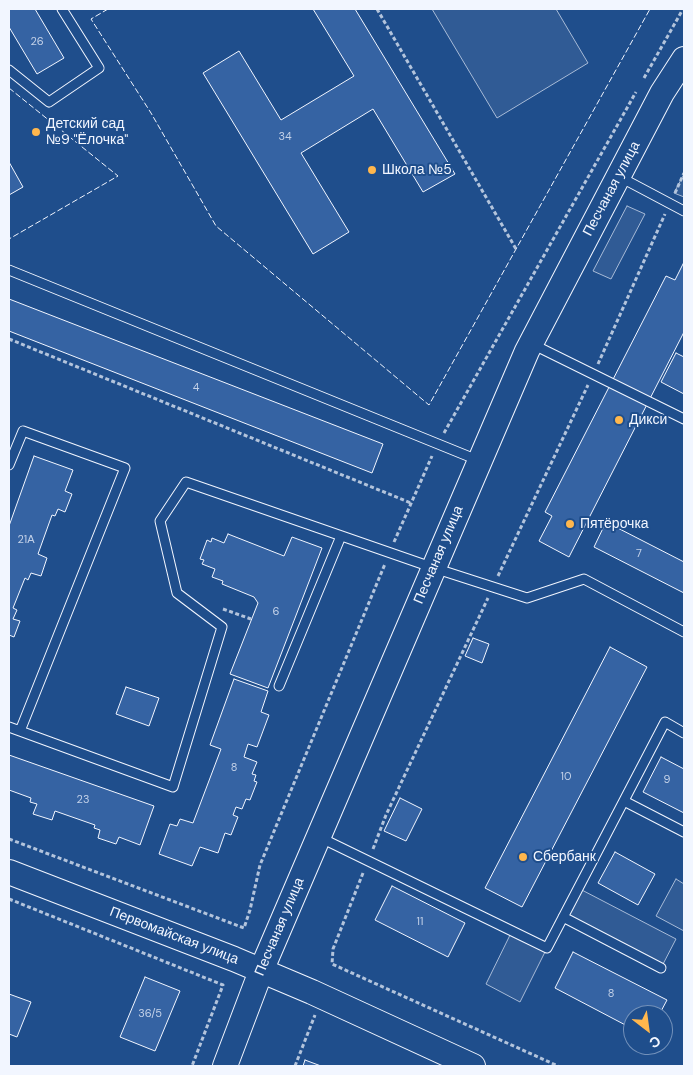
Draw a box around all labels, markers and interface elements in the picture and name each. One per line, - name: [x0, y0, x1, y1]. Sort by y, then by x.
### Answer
- house number: 26: [30, 35, 44, 49]
- place label: Детский сад №9 "Ёлочка": [46, 116, 128, 148]
- marker: Детский сад №9 "Ёлочка": [30, 126, 42, 138]
- house number: 34: [278, 130, 292, 144]
- street label: Песчаная улица: [580, 139, 644, 239]
- place label: Школа №5: [382, 162, 452, 178]
- marker: Школа №5: [366, 164, 378, 176]
- house number: 4: [193, 381, 199, 395]
- place label: Дикси: [629, 412, 667, 428]
- marker: Дикси: [613, 414, 625, 426]
- street label: Песчаная улица: [411, 503, 467, 607]
- place label: Пятёрочка: [580, 516, 649, 532]
- marker: Пятёрочка: [564, 518, 576, 530]
- house number: 21А: [17, 533, 35, 547]
- house number: 7: [636, 547, 642, 561]
- house number: 6: [273, 605, 279, 619]
- house number: 8: [231, 761, 237, 775]
- house number: 10: [561, 770, 571, 784]
- house number: 9: [664, 773, 670, 787]
- house number: 23: [77, 793, 89, 807]
- place label: Сбербанк: [533, 849, 596, 865]
- marker: Сбербанк: [517, 851, 529, 863]
- street label: Песчаная улица: [252, 875, 308, 979]
- street label: Первомайская улица: [107, 904, 241, 968]
- house number: 11: [417, 915, 423, 929]
- house number: 8: [608, 987, 614, 1001]
- north arrow: [623, 1005, 673, 1055]
- house number: 36/5: [138, 1007, 162, 1021]
- text: С: [646, 1032, 664, 1052]

